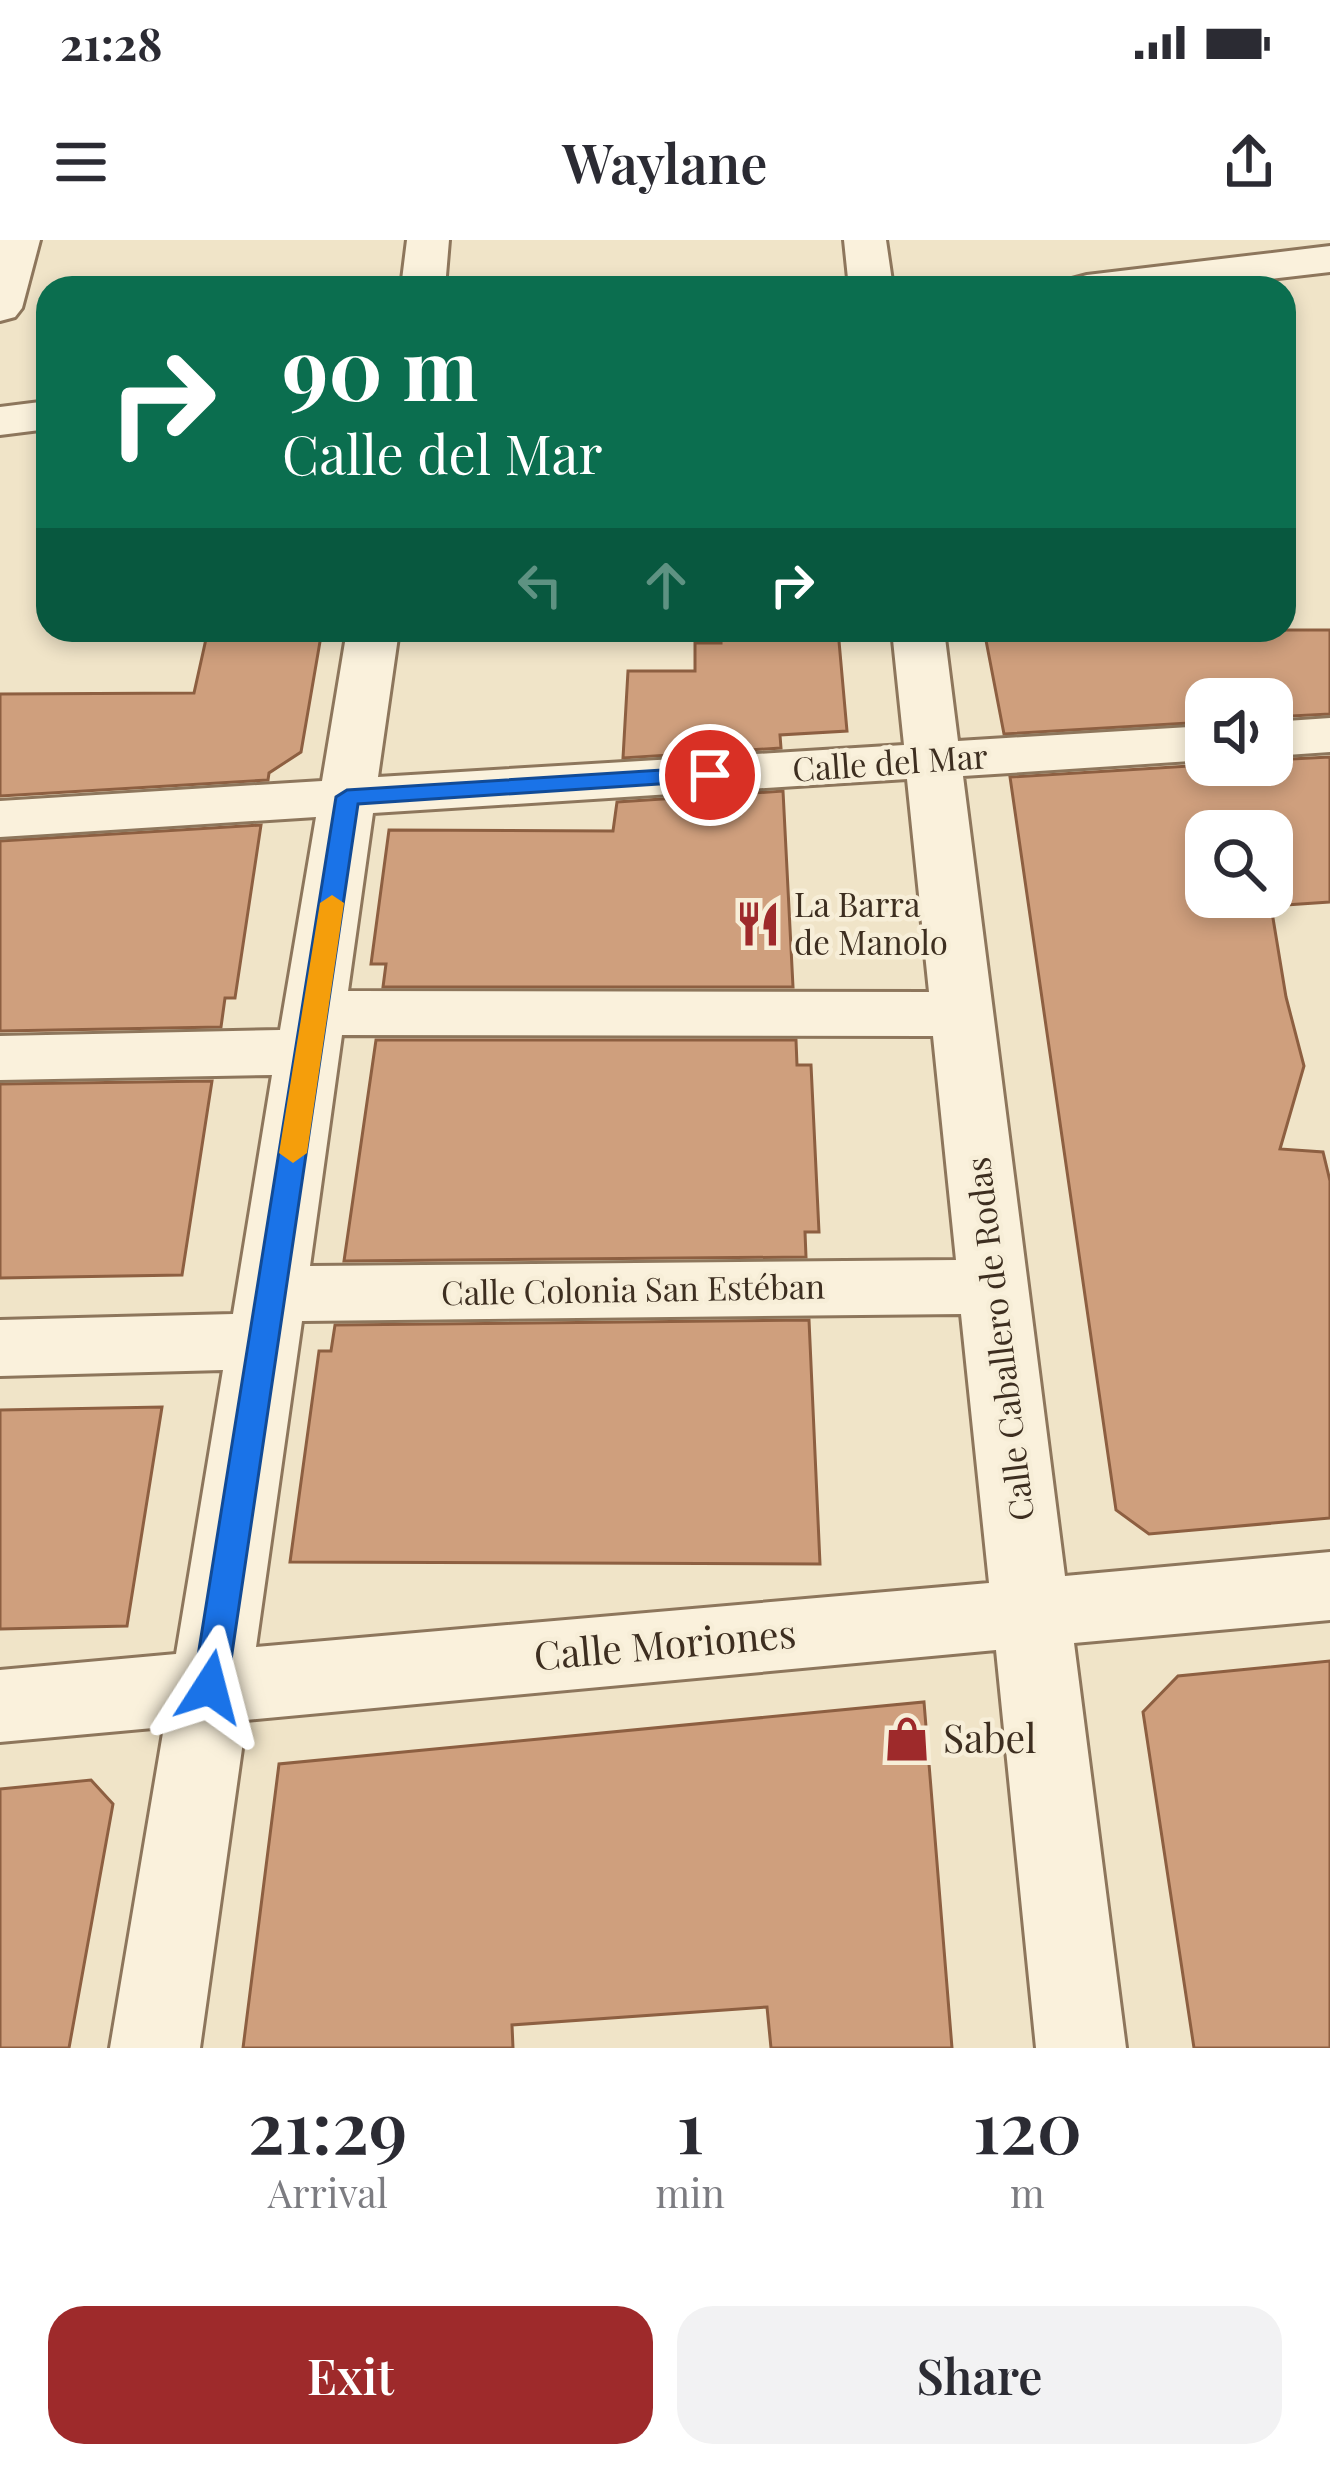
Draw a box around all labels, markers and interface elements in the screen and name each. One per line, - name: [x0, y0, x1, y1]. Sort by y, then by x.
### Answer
- text: 21:28: [60, 12, 163, 72]
- text: Waylane: [562, 126, 768, 198]
- icon: menu: [48, 129, 114, 195]
- icon: share: [1216, 129, 1282, 195]
- text: 90 m: [282, 310, 478, 422]
- icon: right: [84, 324, 240, 480]
- text: Calle del Mar: [282, 417, 602, 489]
- icon: left: [507, 552, 573, 618]
- icon: ahead: [633, 552, 699, 618]
- icon: right: [759, 552, 825, 618]
- map controls: [1185, 678, 1293, 918]
- button: sound: [1185, 678, 1293, 786]
- pin: [659, 724, 761, 826]
- street label: Calle del Mar: [791, 732, 989, 790]
- icon: arrive: [677, 742, 743, 808]
- button: search: [1185, 810, 1293, 918]
- place label: La Barra de Manolo: [794, 881, 948, 963]
- restaurant icon: La Barra de Manolo: [733, 899, 783, 949]
- street label: Calle Caballero de Rodas: [954, 1155, 1042, 1524]
- street label: Calle Colonia San Estéban: [441, 1263, 826, 1313]
- street label: Calle Moriones: [532, 1606, 798, 1680]
- position arrow: [147, 1624, 273, 1750]
- place label: Sabel: [943, 1711, 1036, 1763]
- shop icon: Sabel: [882, 1714, 932, 1764]
- text: 21:29: [248, 2076, 408, 2172]
- text: 1: [676, 2076, 704, 2172]
- text: 120: [973, 2076, 1082, 2172]
- text: Arrival: [268, 2166, 388, 2218]
- text: min: [655, 2166, 725, 2218]
- text: m: [1010, 2166, 1045, 2218]
- button: Exit: [48, 2306, 653, 2444]
- button: Share: [677, 2306, 1282, 2444]

